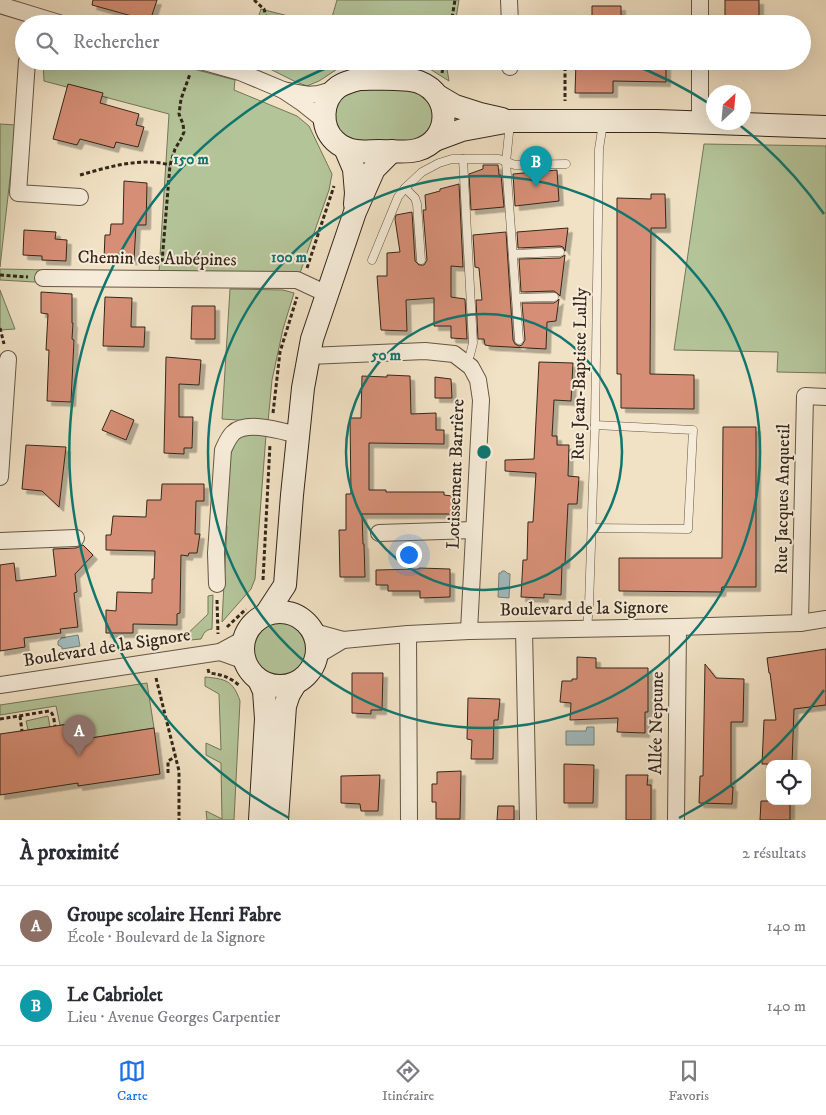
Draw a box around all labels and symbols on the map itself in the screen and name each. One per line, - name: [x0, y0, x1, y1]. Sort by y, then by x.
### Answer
- north arrow: [706, 85, 751, 130]
- pin: B: [520, 146, 552, 187]
- text: 150 m: [173, 150, 209, 169]
- street label: Chemin des Aubépines: [77, 247, 237, 271]
- text: 100 m: [271, 248, 308, 267]
- street label: Rue Jean-Baptiste Lully: [567, 287, 593, 461]
- text: 50 m: [370, 346, 402, 365]
- street label: Lotissement Barrière: [442, 399, 470, 549]
- street label: Rue Jacques Anquetil: [771, 423, 795, 575]
- centre of rings: [475, 443, 493, 461]
- your location: [396, 542, 422, 568]
- street label: Boulevard de la Signore: [499, 597, 669, 621]
- street label: Boulevard de la Signore: [22, 624, 192, 672]
- street label: Allée Neptune: [645, 671, 669, 775]
- pin: A: [63, 715, 95, 756]

